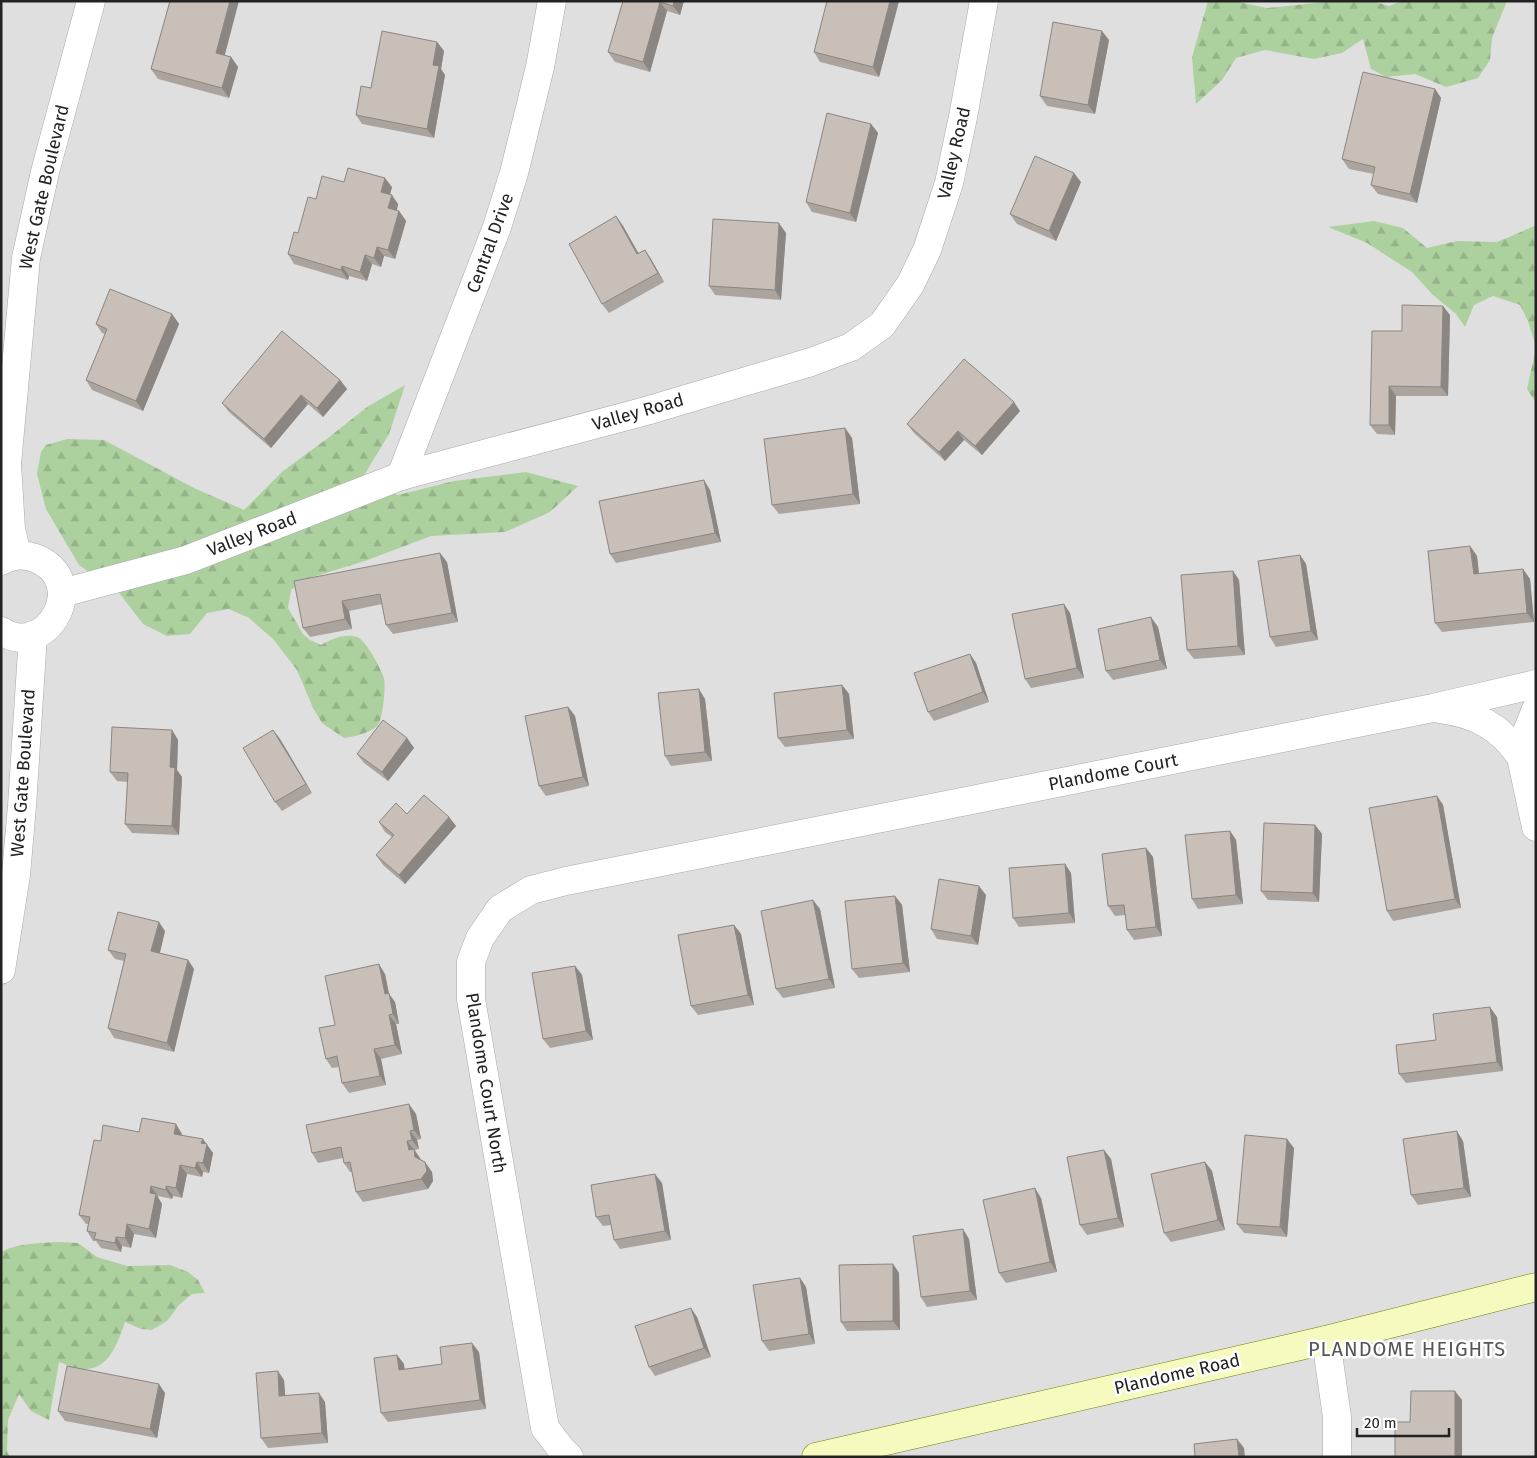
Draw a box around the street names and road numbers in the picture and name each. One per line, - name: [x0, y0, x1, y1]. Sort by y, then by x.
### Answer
- street label: West Gate Boulevard: [14, 102, 74, 272]
- street label: Valley Road: [933, 105, 975, 201]
- street label: Central Drive: [462, 190, 518, 296]
- street label: Valley Road: [590, 388, 686, 436]
- street label: Valley Road: [204, 507, 300, 561]
- street label: West Gate Boulevard: [6, 688, 40, 858]
- street label: Plandome Court: [1046, 749, 1180, 795]
- street label: Plandome Court North: [461, 991, 511, 1175]
- street label: Plandome Road: [1112, 1349, 1242, 1399]

